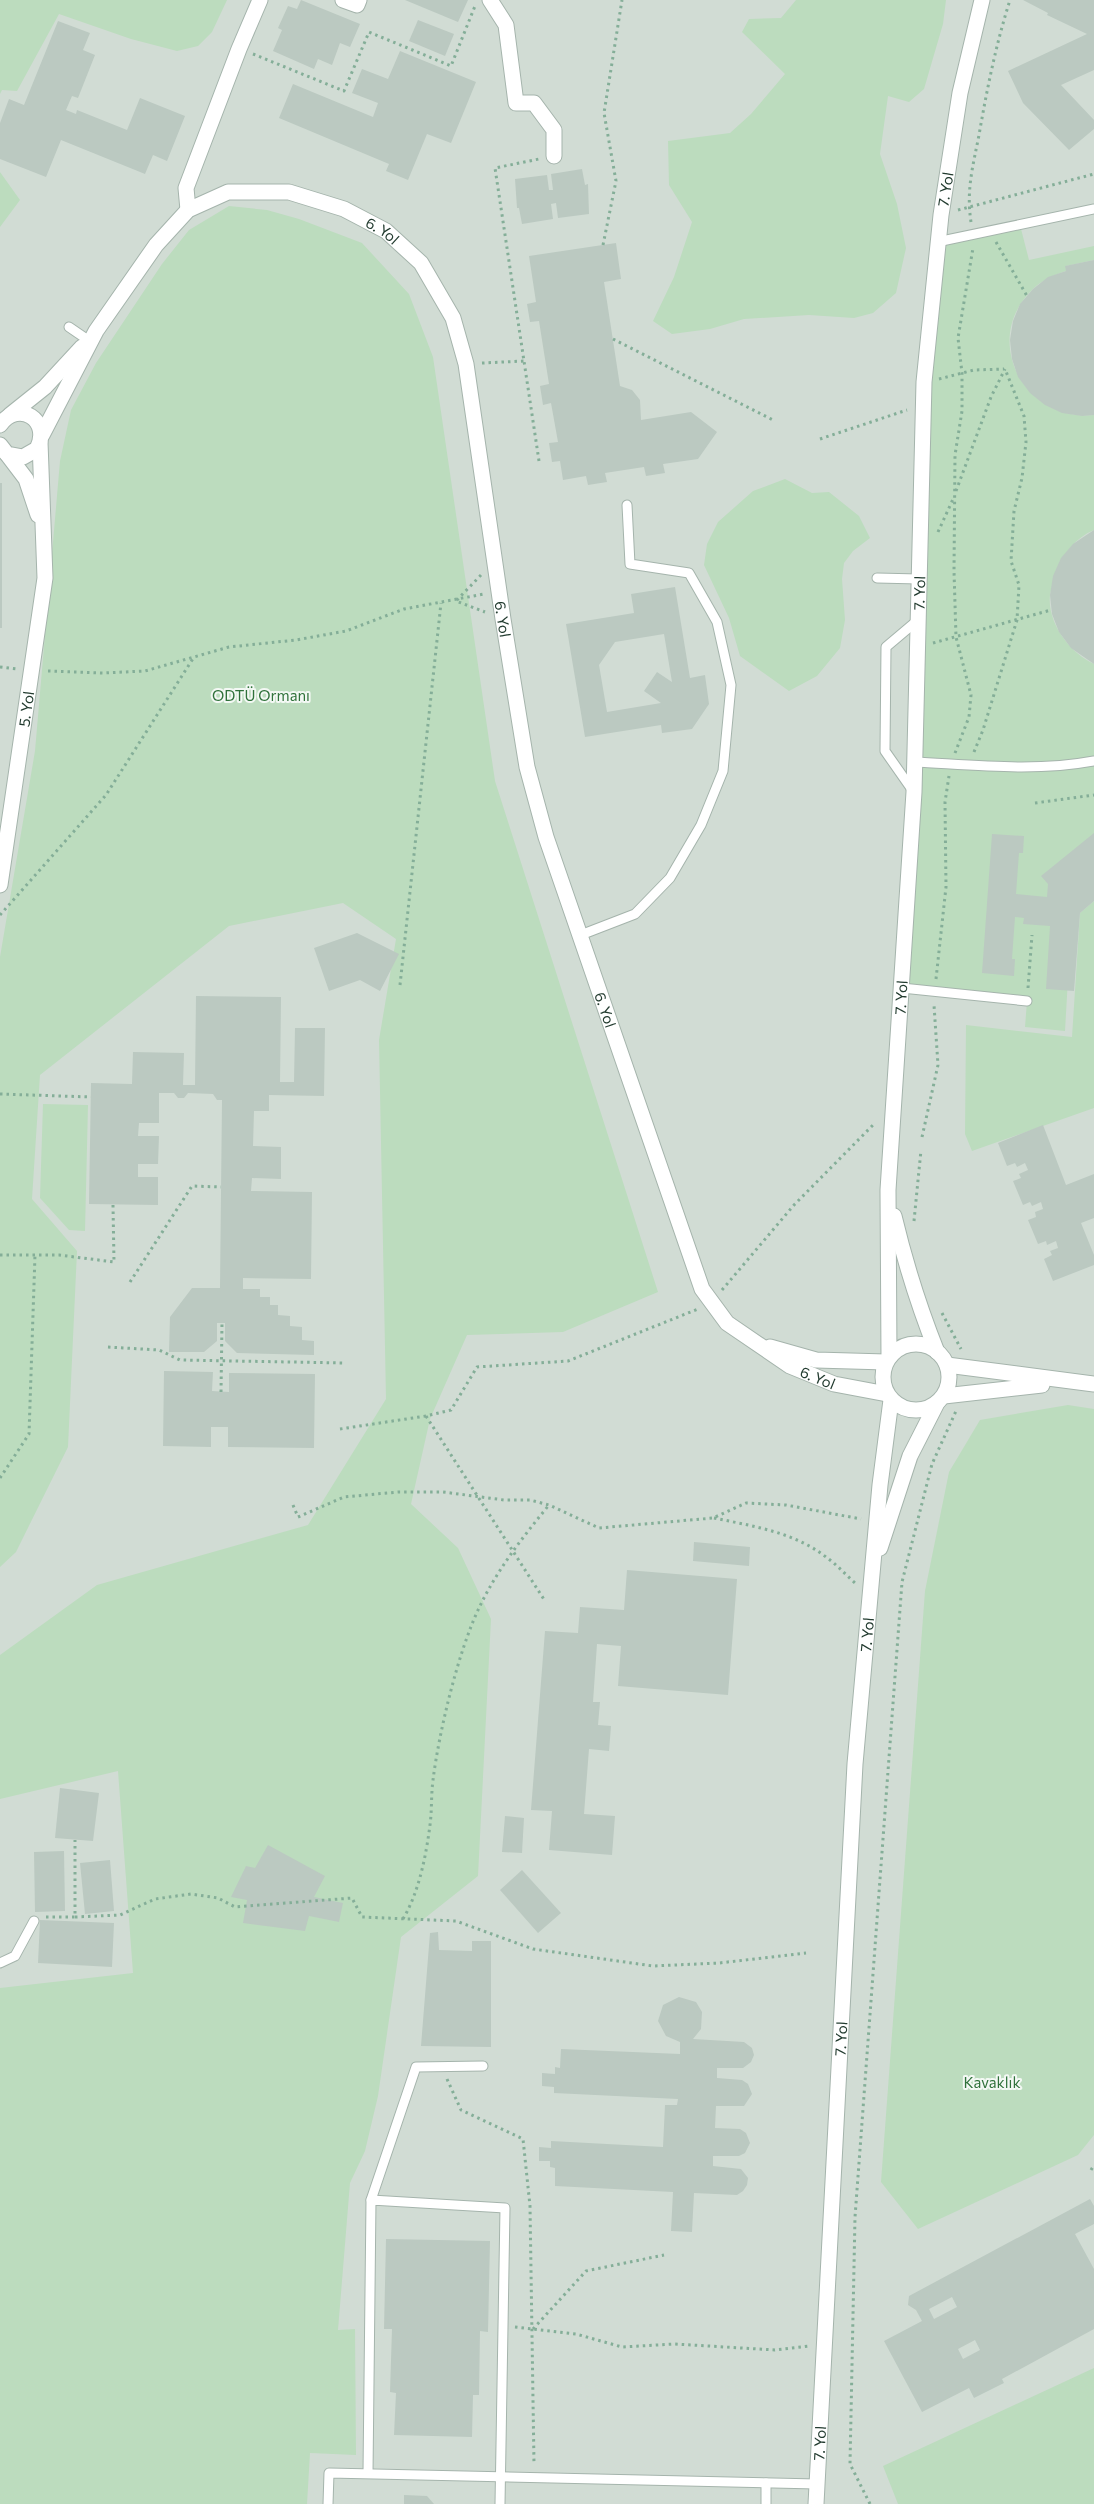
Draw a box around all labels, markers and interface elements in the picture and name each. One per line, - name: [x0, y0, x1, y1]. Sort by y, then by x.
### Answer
- street label: 7. Yol: [933, 171, 957, 208]
- street label: 6. Yol: [363, 213, 403, 248]
- street label: 7. Yol: [909, 575, 928, 610]
- street label: 6. Yol: [491, 600, 515, 639]
- park label: ODTÜ Ormanı: [212, 686, 310, 704]
- street label: 5. Yol: [14, 690, 37, 728]
- street label: 7. Yol: [890, 980, 911, 1015]
- street label: 6. Yol: [591, 990, 620, 1030]
- street label: 6. Yol: [798, 1362, 838, 1393]
- street label: 7. Yol: [856, 1617, 877, 1653]
- street label: 7. Yol: [831, 2021, 850, 2056]
- park label: Kavaklık: [963, 2073, 1021, 2091]
- street label: 7. Yol: [809, 2425, 829, 2461]

